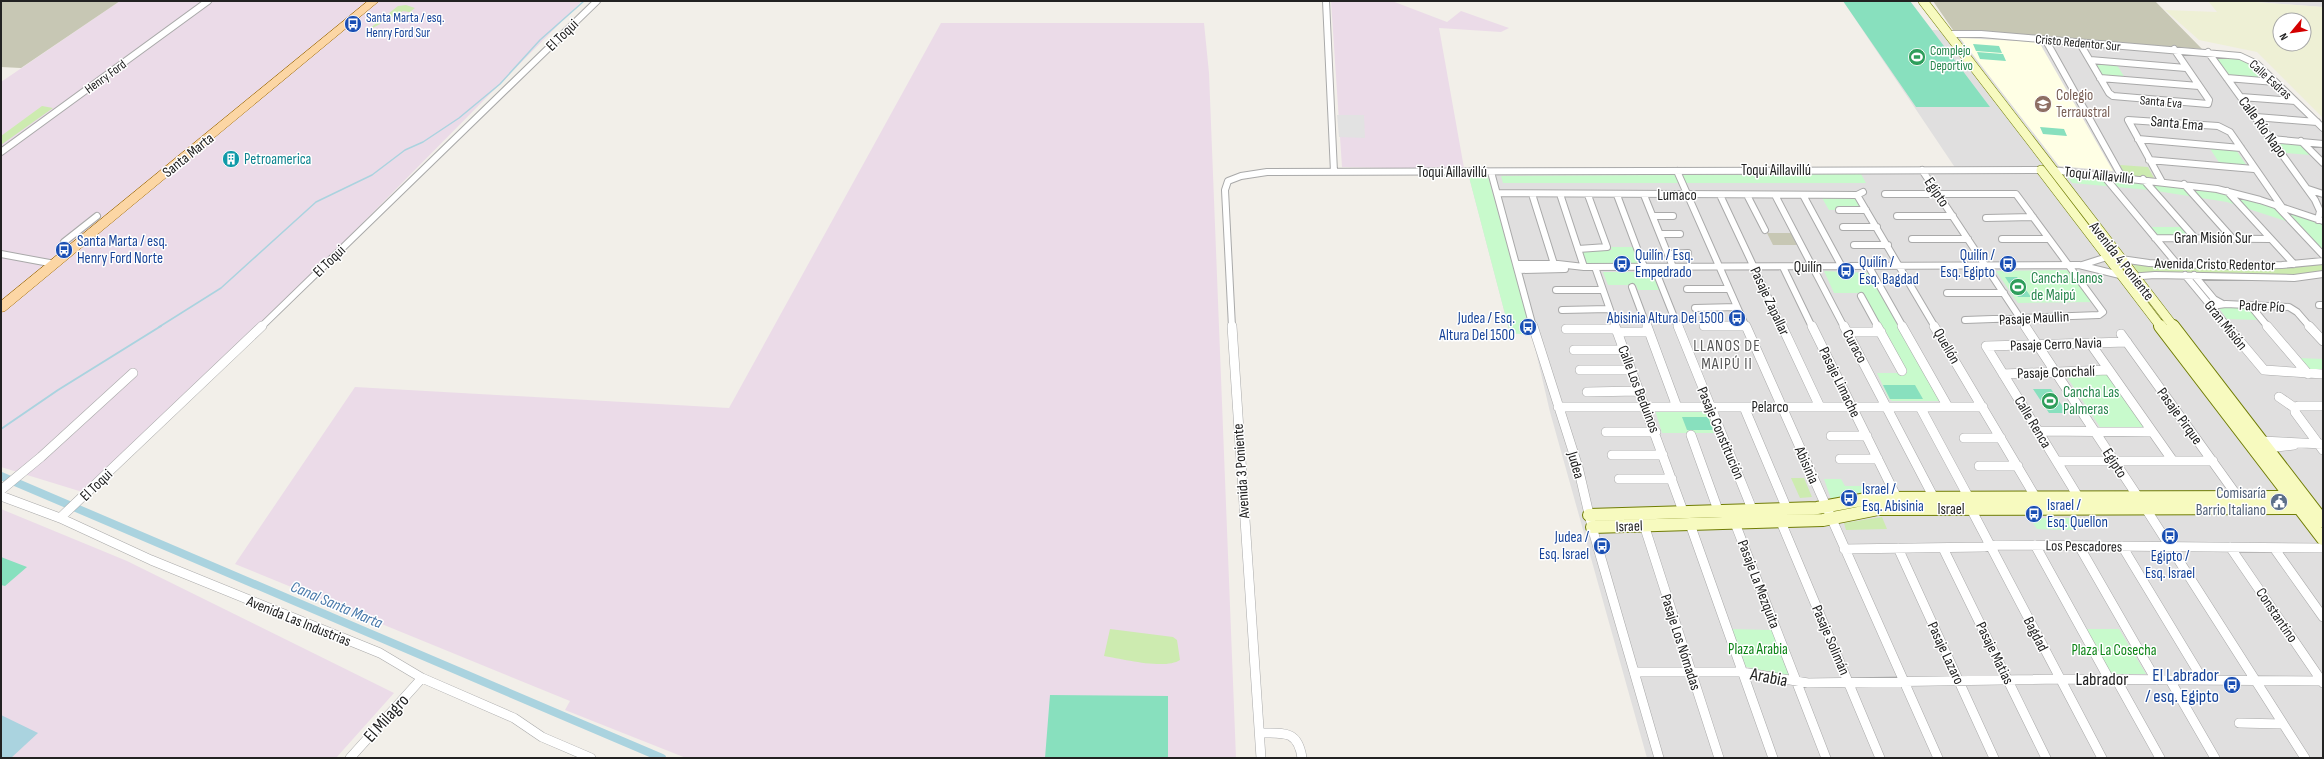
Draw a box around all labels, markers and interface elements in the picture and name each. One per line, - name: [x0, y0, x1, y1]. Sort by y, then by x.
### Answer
- place label: Santa Marta / esq. Henry Ford Sur: [366, 10, 444, 41]
- north arrow: [2272, 12, 2312, 52]
- bus stop icon: Santa Marta / esq. Henry Ford Sur: [343, 14, 363, 34]
- street label: El Toqui: [542, 15, 583, 55]
- street label: Cristo Redentor Sur: [2035, 31, 2121, 55]
- text: N: [2277, 31, 2291, 42]
- place label: Complejo Deportivo: [1930, 43, 1973, 74]
- sports icon: Complejo Deportivo: [1907, 47, 1927, 67]
- street label: Henry Ford: [82, 56, 129, 97]
- street label: Calle Esdras: [2246, 56, 2295, 103]
- place label: Colegio Terraustral: [2056, 86, 2110, 122]
- street label: Santa Eva: [2139, 92, 2183, 112]
- street label: Calle Río Napo: [2234, 93, 2291, 162]
- school or university icon: Colegio Terraustral: [2033, 94, 2053, 114]
- street label: Santa Ema: [2150, 112, 2204, 135]
- street label: Santa Marta: [159, 129, 218, 182]
- building icon: Petroamerica: [221, 149, 241, 169]
- place label: Petroamerica: [244, 150, 312, 169]
- street label: Toqui Aillavillú: [1741, 161, 1811, 180]
- street label: Toqui Aillavillú: [2063, 162, 2135, 189]
- street label: Toqui Aillavillú: [1417, 163, 1487, 182]
- street label: Egipto: [1920, 174, 1953, 211]
- street label: Lumaco: [1657, 186, 1697, 205]
- street label: Avenida 4 Poniente: [2084, 217, 2158, 305]
- street label: Gran Misión Sur: [2174, 229, 2253, 248]
- place label: Santa Marta / esq. Henry Ford Norte: [77, 232, 168, 268]
- bus stop icon: Santa Marta / esq. Henry Ford Norte: [54, 240, 74, 260]
- street label: El Toqui: [309, 241, 350, 281]
- place label: Quilín / Esq. Empedrado: [1635, 246, 1693, 282]
- place label: Quilín / Esq. Egipto: [1940, 246, 1996, 282]
- place label: Quilín / Esq. Bagdad: [1859, 253, 1919, 289]
- bus stop icon: Quilín / Esq. Empedrado: [1612, 254, 1632, 274]
- bus stop icon: Quilín / Esq. Egipto: [1998, 254, 2018, 274]
- street label: Avenida Cristo Redentor: [2153, 254, 2276, 275]
- street label: Quilín: [1794, 258, 1822, 277]
- bus stop icon: Quilín / Esq. Bagdad: [1836, 261, 1856, 281]
- street label: Pasaje Zapallar: [1745, 264, 1794, 339]
- place label: Cancha Llanos de Maipú: [2031, 269, 2103, 305]
- sports icon: Cancha Llanos de Maipú: [2008, 277, 2028, 297]
- street label: Padre Pío: [2239, 296, 2285, 317]
- street label: Gran Misión: [2200, 297, 2251, 354]
- street label: Pasaje Maullin: [1998, 307, 2070, 330]
- bus stop icon: Abisinia Altura Del 1500: [1727, 308, 1747, 328]
- place label: Judea / Esq. Altura Del 1500: [1438, 309, 1515, 345]
- place label: Abisinia Altura Del 1500: [1606, 309, 1724, 328]
- bus stop icon: Judea / Esq. Altura Del 1500: [1518, 317, 1538, 337]
- street label: Quellón: [1929, 325, 1964, 367]
- street label: Curaco: [1838, 326, 1871, 366]
- street label: Pasaje Cerro Navia: [2010, 333, 2103, 356]
- district label: LLANOS DE MAIPÚ II: [1693, 337, 1761, 374]
- street label: Calle Los Beduinos: [1613, 343, 1664, 436]
- street label: Pasaje Limache: [1814, 344, 1865, 421]
- street label: Pasaje Conchalí: [2017, 362, 2095, 383]
- place label: Cancha Las Palmeras: [2063, 383, 2120, 419]
- street label: Pasaje Constitución: [1692, 384, 1749, 482]
- street label: Pasaje Pirque: [2153, 384, 2207, 449]
- sports icon: Cancha Las Palmeras: [2040, 391, 2060, 411]
- street label: Calle Renca: [2010, 393, 2056, 452]
- street label: Pelarco: [1751, 398, 1789, 417]
- street label: Avenida 3 Poniente: [1229, 423, 1254, 520]
- street label: Abisinia: [1790, 443, 1823, 487]
- street label: Egipto: [2098, 445, 2131, 482]
- street label: Judea: [1562, 448, 1588, 481]
- street label: El Toqui: [76, 465, 117, 505]
- place label: Israel / Esq. Abisinia: [1862, 480, 1924, 516]
- place label: Comisaría Barrio Italiano: [2196, 484, 2266, 520]
- bus stop icon: Israel / Esq. Abisinia: [1839, 488, 1859, 508]
- public building icon: Comisaría Barrio Italiano: [2269, 492, 2289, 512]
- place label: Israel / Esq. Quellon: [2047, 496, 2108, 532]
- street label: Israel: [1937, 500, 1965, 519]
- bus stop icon: Israel / Esq. Quellon: [2024, 504, 2044, 524]
- street label: Israel: [1615, 517, 1643, 536]
- bus stop icon: Egipto / Esq. Israel: [2160, 526, 2180, 546]
- place label: Judea / Esq. Israel: [1539, 528, 1590, 564]
- bus stop icon: Judea / Esq. Israel: [1592, 536, 1612, 556]
- street label: Los Pescadores: [2045, 536, 2122, 557]
- street label: Pasaje La Mezquita: [1733, 537, 1784, 631]
- place label: Egipto / Esq. Israel: [2145, 547, 2195, 583]
- water label: Canal Santa Marta: [288, 578, 386, 633]
- street label: Constantino: [2251, 584, 2302, 646]
- street label: Avenida Las Industrias: [243, 592, 354, 651]
- street label: Pasaje Los Nómadas: [1656, 592, 1705, 693]
- street label: Pasaje Solimán: [1807, 602, 1854, 678]
- street label: Bagdad: [2019, 614, 2052, 655]
- street label: Pasaje Lazaro: [1923, 619, 1968, 688]
- street label: Pasaje Matias: [1971, 619, 2018, 688]
- park label: Plaza Arabia: [1728, 640, 1788, 659]
- park label: Plaza La Cosecha: [2071, 641, 2157, 660]
- street label: Arabia: [1747, 663, 1789, 691]
- place label: El Labrador / esq. Egipto: [2145, 665, 2219, 707]
- street label: Labrador: [2075, 669, 2129, 690]
- bus stop icon: El Labrador / esq. Egipto: [2222, 675, 2242, 695]
- street label: El Milagro: [359, 690, 413, 747]

